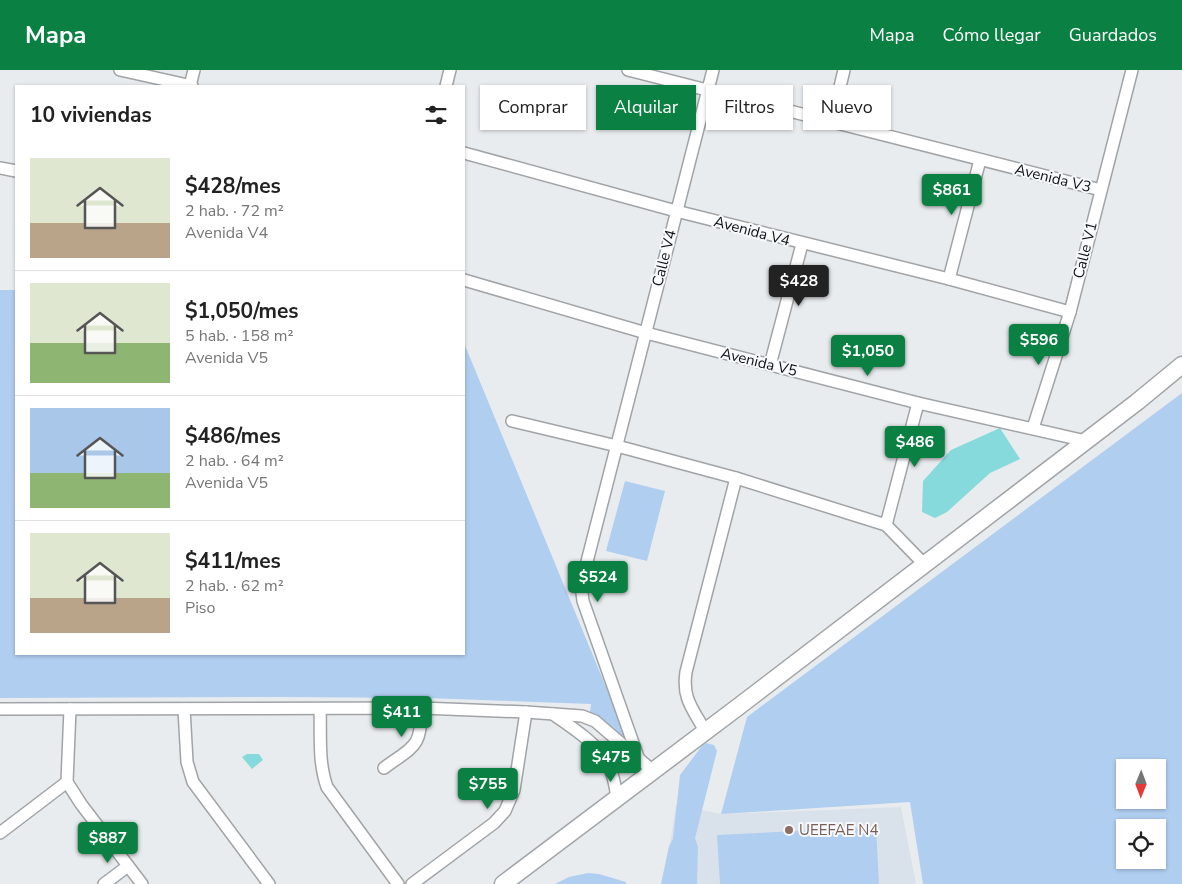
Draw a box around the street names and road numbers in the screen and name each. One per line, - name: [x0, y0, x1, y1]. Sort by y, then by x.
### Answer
- street label: Avenida V3: [1013, 159, 1093, 197]
- street label: Avenida V4: [712, 211, 792, 251]
- street label: Calle V1: [1068, 220, 1102, 280]
- street label: Calle V4: [647, 228, 681, 288]
- street label: Avenida V5: [719, 343, 799, 381]

